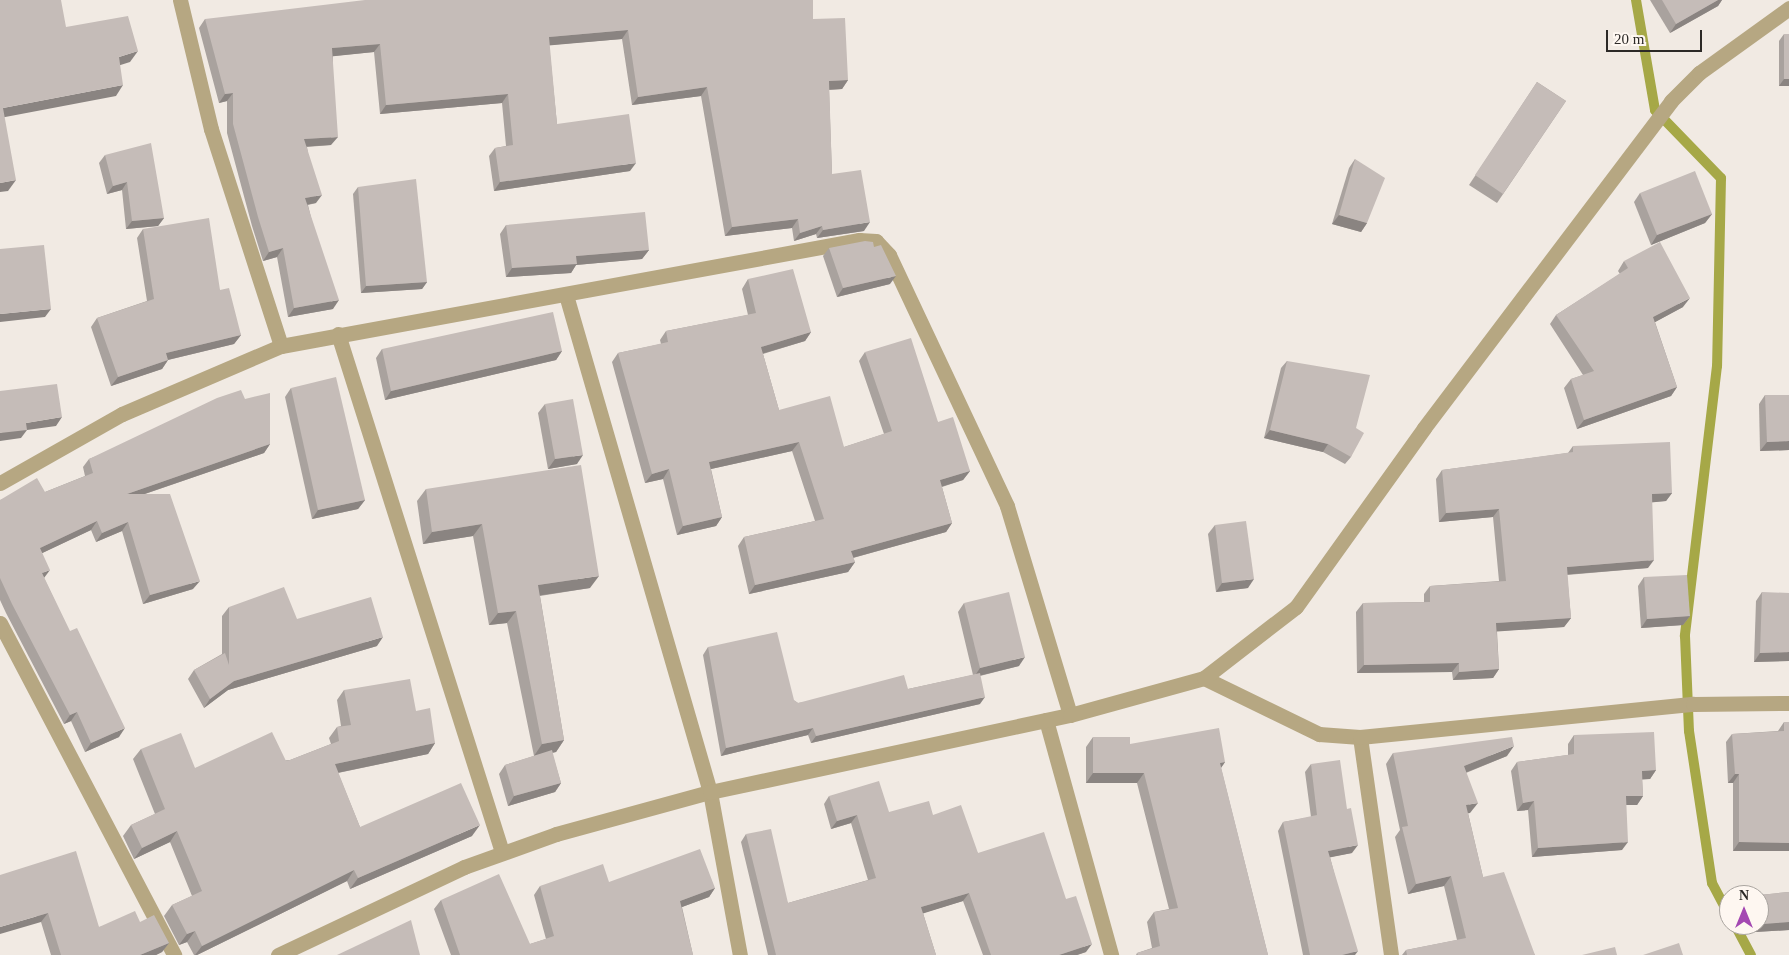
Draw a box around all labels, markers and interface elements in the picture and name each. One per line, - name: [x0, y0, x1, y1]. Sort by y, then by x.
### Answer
- scale bar: [1609, 20, 1705, 52]
- text: 20 m: [1614, 31, 1644, 47]
- north arrow: [1719, 885, 1769, 935]
- text: N: [1739, 888, 1749, 903]

